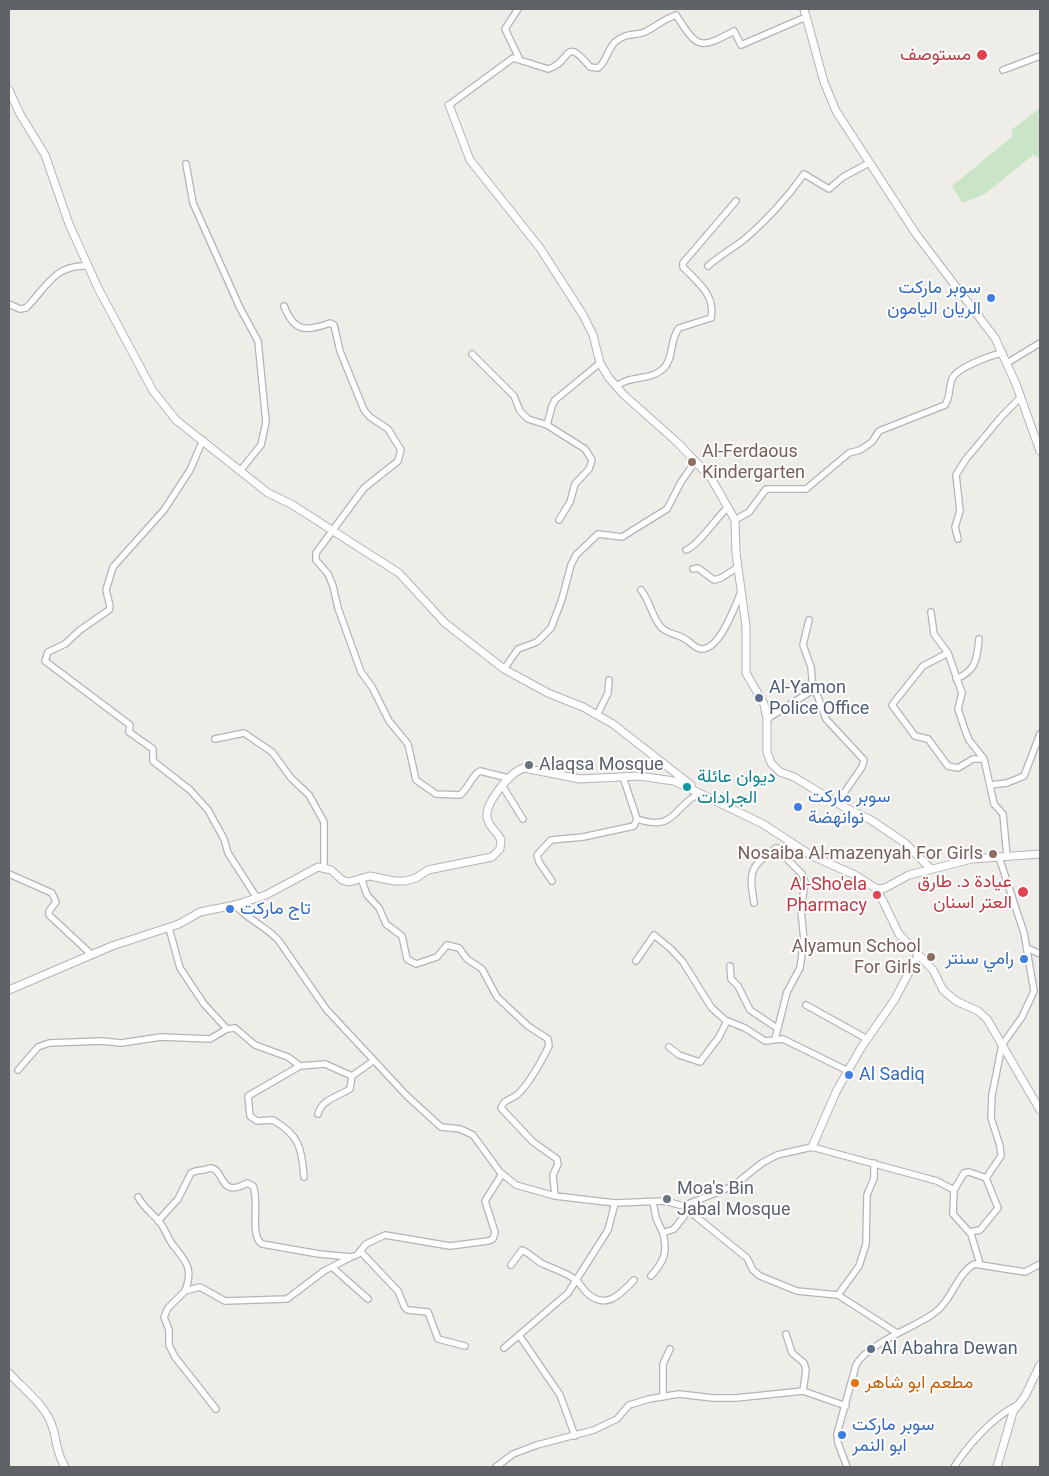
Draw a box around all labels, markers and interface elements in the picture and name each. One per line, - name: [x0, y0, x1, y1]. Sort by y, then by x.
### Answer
- place label: مستوصف: [900, 44, 971, 66]
- marker: مستوصف: [975, 48, 989, 62]
- place label: سوبر ماركت الريان اليامون: [887, 277, 981, 320]
- marker: سوبر ماركت الريان اليامون: [985, 292, 997, 304]
- place label: Al-Ferdaous Kindergarten: [702, 441, 805, 484]
- marker: Al-Ferdaous Kindergarten: [686, 456, 698, 468]
- place label: Al-Yamon Police Office: [769, 677, 869, 720]
- marker: Al-Yamon Police Office: [753, 692, 765, 704]
- place label: Alaqsa Mosque: [539, 754, 664, 776]
- marker: Alaqsa Mosque: [523, 759, 535, 771]
- place label: ديوان عائلة الجرادات: [697, 766, 776, 809]
- marker: ديوان عائلة الجرادات: [681, 781, 693, 793]
- place label: سوبر ماركت نوانهضة: [808, 786, 890, 829]
- marker: سوبر ماركت نوانهضة: [792, 801, 804, 813]
- place label: Nosaiba Al-mazenyah For Girls: [738, 843, 983, 865]
- marker: Nosaiba Al-mazenyah For Girls: [987, 848, 999, 860]
- place label: عيادة د. طارق العتر اسنان: [918, 871, 1012, 914]
- place label: Al-Sho'ela Pharmacy: [786, 874, 867, 916]
- marker: عيادة د. طارق العتر اسنان: [1016, 885, 1030, 899]
- marker: Al-Sho'ela Pharmacy: [871, 889, 883, 901]
- place label: تاج ماركت: [240, 898, 311, 920]
- marker: تاج ماركت: [224, 903, 236, 915]
- place label: Alyamun School For Girls: [792, 936, 921, 979]
- place label: رامي سنتر: [945, 948, 1014, 970]
- marker: Alyamun School For Girls: [925, 951, 937, 963]
- marker: رامي سنتر: [1018, 953, 1030, 965]
- place label: Al Sadiq: [859, 1064, 925, 1086]
- marker: Al Sadiq: [843, 1069, 855, 1081]
- place label: Moa's Bin Jabal Mosque: [677, 1178, 790, 1220]
- marker: Moa's Bin Jabal Mosque: [661, 1193, 673, 1205]
- place label: Al Abahra Dewan: [881, 1338, 1018, 1360]
- marker: Al Abahra Dewan: [865, 1343, 877, 1355]
- place label: مطعم ابو شاهر: [865, 1372, 973, 1394]
- marker: مطعم ابو شاهر: [849, 1377, 861, 1389]
- place label: سوبر ماركت ابو النمر: [852, 1414, 934, 1456]
- marker: سوبر ماركت ابو النمر: [836, 1429, 848, 1441]

